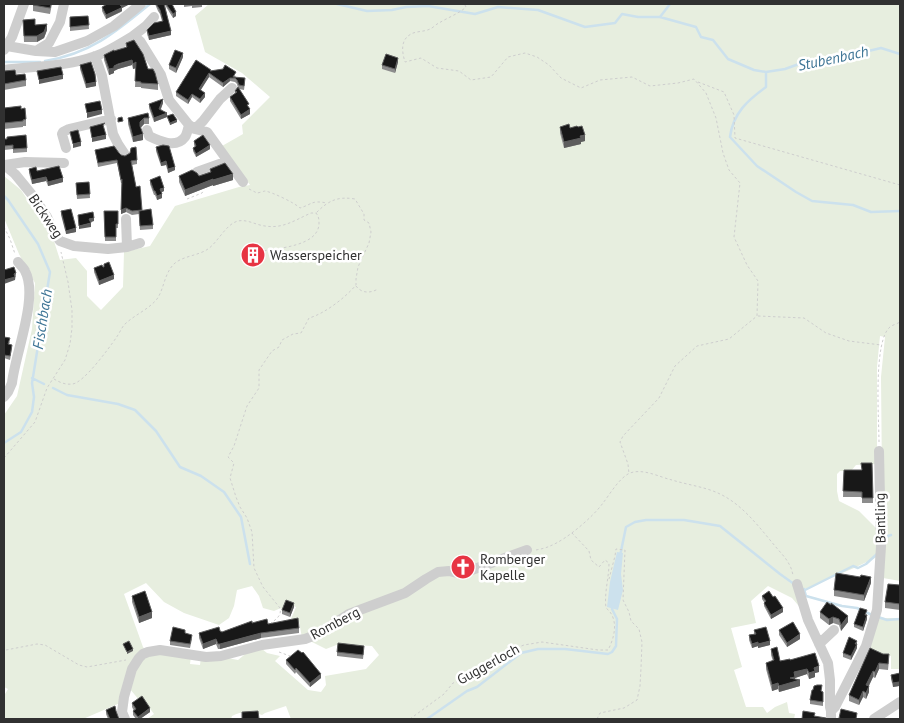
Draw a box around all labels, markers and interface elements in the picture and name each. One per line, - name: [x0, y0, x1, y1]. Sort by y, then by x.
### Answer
- water label: Stubenbach: [796, 41, 870, 75]
- street label: Bickweg: [25, 190, 67, 242]
- building icon: Wasserspeicher: [240, 242, 266, 268]
- place label: Wasserspeicher: [270, 246, 362, 264]
- water label: Fischbach: [28, 287, 56, 351]
- street label: Bantling: [871, 493, 889, 543]
- place label: Romberger Kapelle: [480, 550, 546, 584]
- church icon: Romberger Kapelle: [450, 554, 476, 580]
- street label: Romberg: [307, 602, 363, 644]
- street label: Guggerloch: [454, 640, 522, 688]

